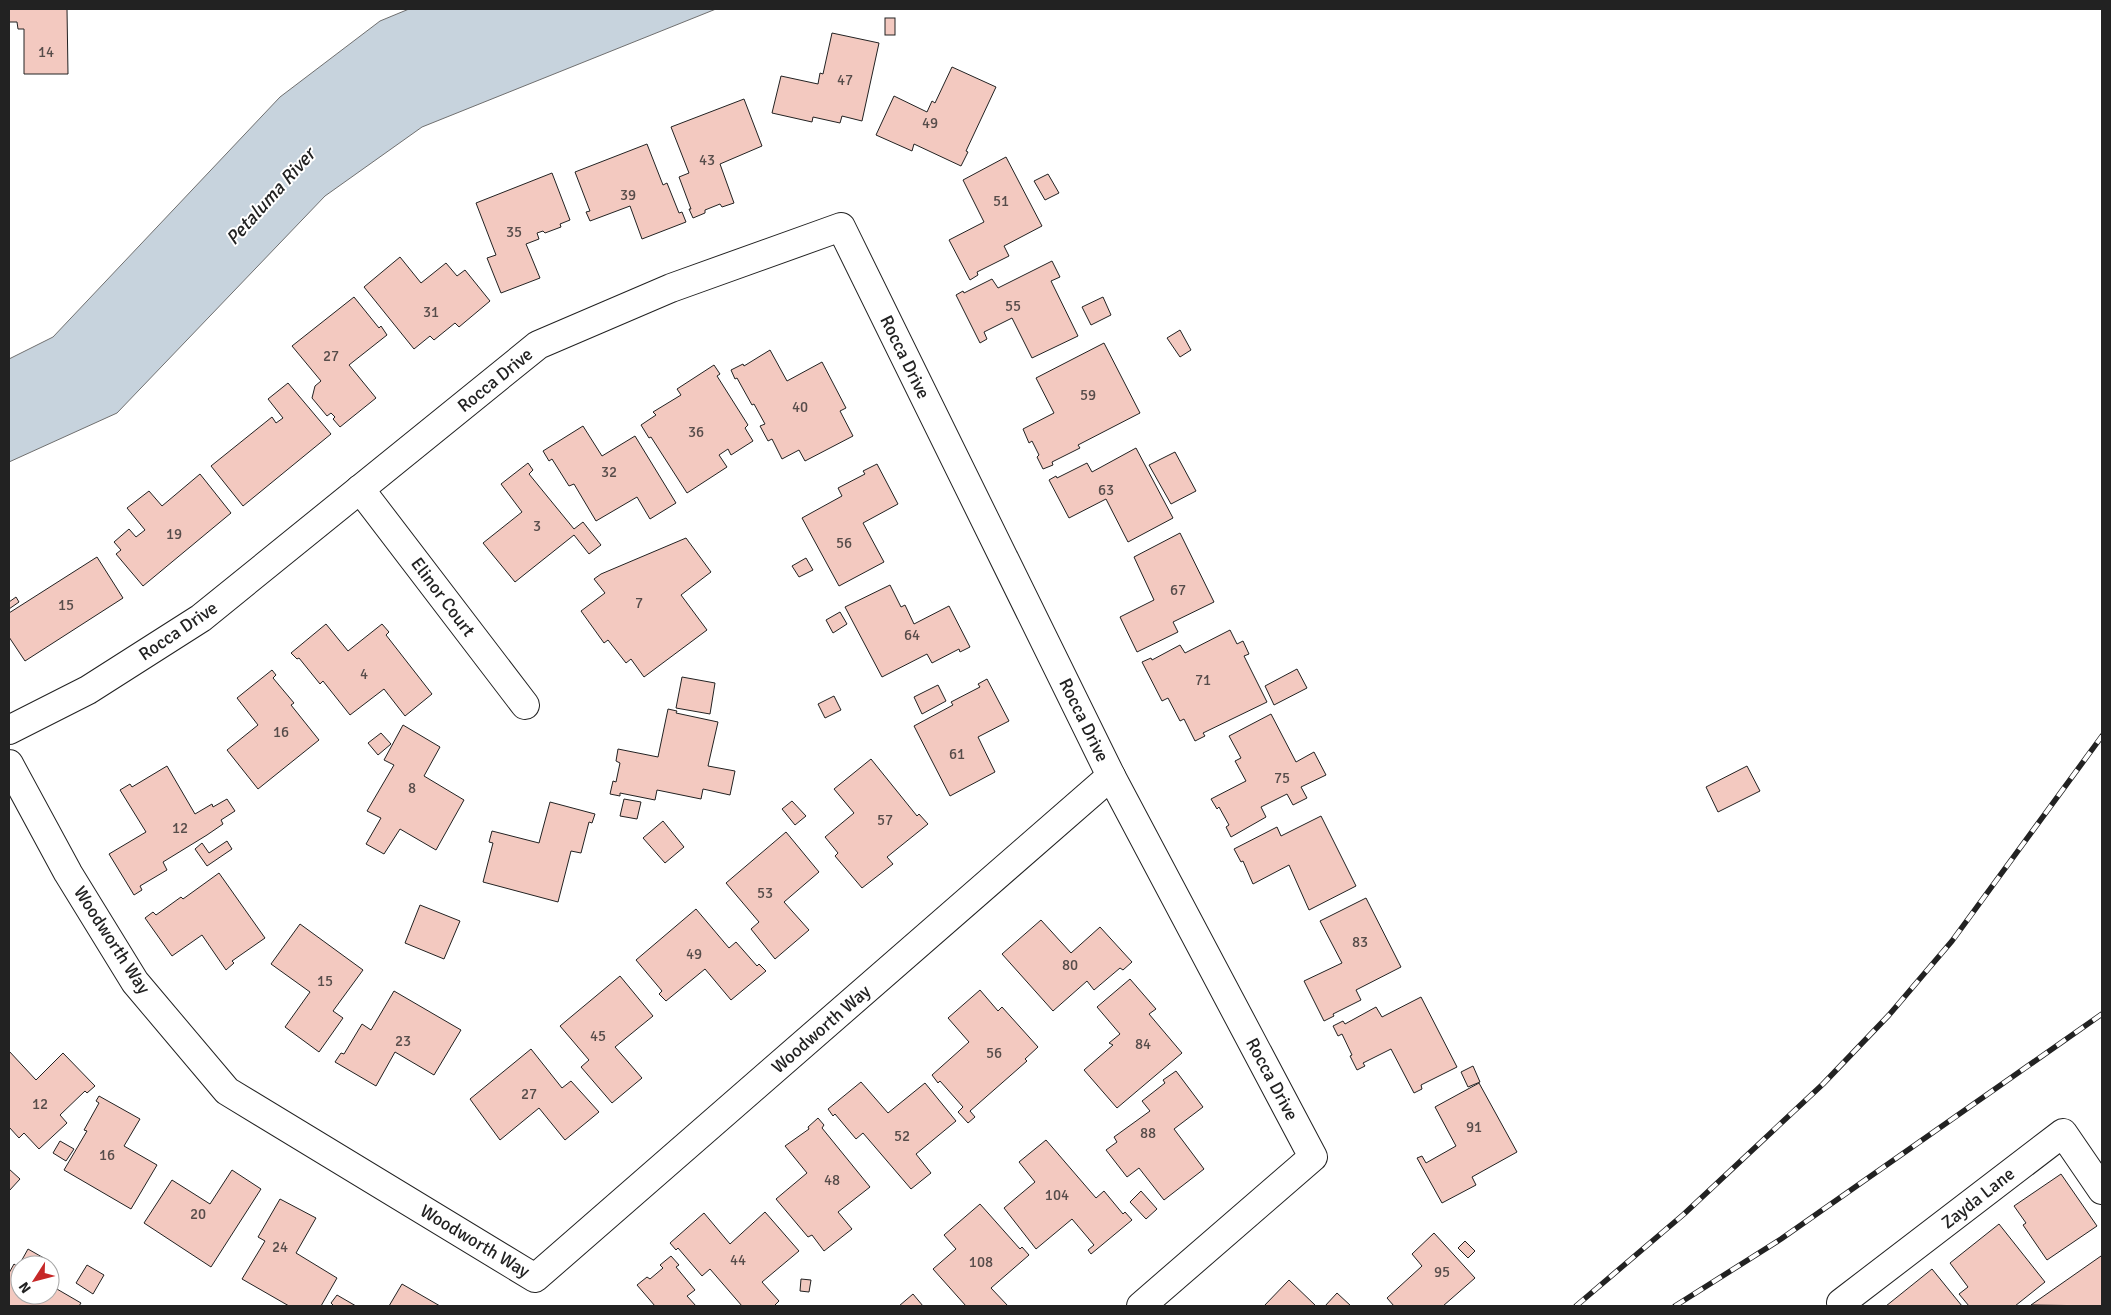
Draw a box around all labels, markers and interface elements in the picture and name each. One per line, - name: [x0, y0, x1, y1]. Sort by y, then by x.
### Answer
- house number: 14: [38, 43, 54, 61]
- house number: 47: [837, 71, 853, 89]
- house number: 49: [922, 114, 938, 132]
- water label: Petaluma River: [221, 141, 322, 250]
- house number: 43: [699, 151, 715, 169]
- house number: 39: [620, 186, 636, 204]
- house number: 51: [993, 192, 1009, 210]
- house number: 35: [506, 223, 522, 241]
- house number: 55: [1005, 297, 1021, 315]
- house number: 31: [423, 303, 439, 321]
- street label: Rocca Drive: [875, 312, 935, 402]
- street label: Rocca Drive: [453, 343, 537, 417]
- house number: 27: [323, 347, 339, 365]
- house number: 59: [1080, 386, 1096, 404]
- house number: 40: [792, 398, 808, 416]
- house number: 36: [688, 423, 704, 441]
- house number: 32: [601, 463, 617, 481]
- house number: 63: [1098, 481, 1114, 499]
- house number: 3: [533, 517, 541, 535]
- house number: 19: [166, 525, 182, 543]
- house number: 56: [836, 534, 852, 552]
- street label: Elinor Court: [406, 553, 480, 641]
- house number: 67: [1170, 581, 1186, 599]
- house number: 7: [635, 594, 643, 612]
- house number: 15: [58, 596, 74, 614]
- street label: Rocca Drive: [134, 597, 222, 665]
- house number: 64: [904, 626, 920, 644]
- house number: 4: [360, 665, 368, 683]
- house number: 71: [1195, 671, 1211, 689]
- street label: Rocca Drive: [1054, 675, 1114, 765]
- house number: 16: [273, 723, 289, 741]
- house number: 61: [949, 745, 965, 763]
- house number: 75: [1274, 769, 1290, 787]
- house number: 8: [408, 779, 416, 797]
- house number: 57: [877, 811, 893, 829]
- house number: 12: [172, 819, 188, 837]
- street label: Woodworth Way: [69, 882, 155, 998]
- house number: 53: [757, 884, 773, 902]
- house number: 83: [1352, 933, 1368, 951]
- house number: 49: [686, 945, 702, 963]
- house number: 80: [1062, 956, 1078, 974]
- house number: 15: [317, 972, 333, 990]
- street label: Woodworth Way: [767, 980, 875, 1078]
- house number: 45: [590, 1027, 606, 1045]
- house number: 23: [395, 1032, 411, 1050]
- street label: Rocca Drive: [1241, 1034, 1303, 1124]
- house number: 84: [1135, 1035, 1151, 1053]
- house number: 56: [986, 1044, 1002, 1062]
- house number: 27: [521, 1085, 537, 1103]
- house number: 12: [32, 1095, 48, 1113]
- house number: 91: [1466, 1118, 1482, 1136]
- house number: 88: [1140, 1124, 1156, 1142]
- house number: 52: [894, 1127, 910, 1145]
- house number: 16: [99, 1146, 115, 1164]
- street label: Zayda Lane: [1937, 1163, 2019, 1233]
- house number: 48: [824, 1171, 840, 1189]
- house number: 104: [1045, 1186, 1069, 1204]
- street label: Woodworth Way: [416, 1200, 534, 1283]
- house number: 20: [190, 1205, 206, 1223]
- house number: 24: [272, 1238, 288, 1256]
- house number: 44: [730, 1251, 746, 1269]
- house number: 108: [969, 1253, 993, 1271]
- north arrow: [10, 1255, 60, 1305]
- house number: 95: [1434, 1263, 1450, 1281]
- text: N: [15, 1278, 35, 1296]

